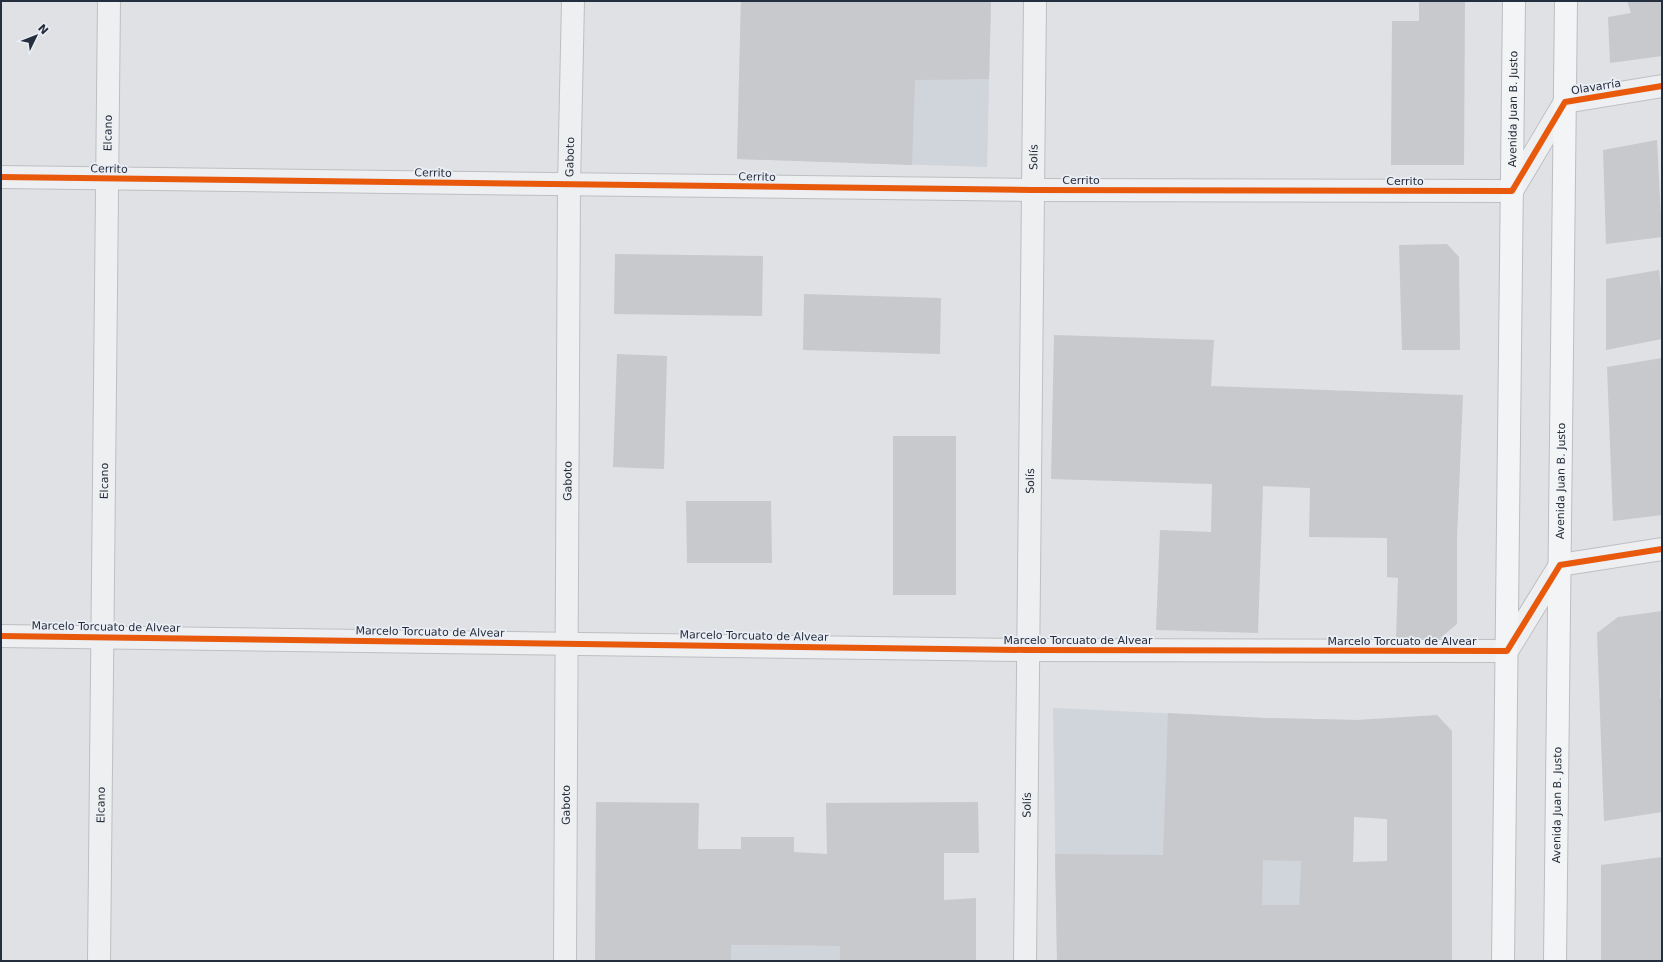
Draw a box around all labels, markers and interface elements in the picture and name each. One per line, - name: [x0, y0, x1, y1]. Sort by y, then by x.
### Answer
- north arrow: [16, 16, 56, 56]
- text: N: [35, 22, 51, 37]
- street label: Avenida Juan B. Justo: [1506, 50, 1520, 167]
- street label: Olavarría: [1570, 77, 1622, 97]
- street label: Elcano: [101, 114, 114, 151]
- street label: Gaboto: [563, 137, 577, 177]
- street label: Solís: [1027, 144, 1040, 170]
- street label: Cerrito: [90, 162, 128, 176]
- street label: Cerrito: [414, 166, 452, 180]
- street label: Cerrito: [738, 170, 776, 184]
- street label: Cerrito: [1062, 174, 1100, 187]
- street label: Cerrito: [1386, 175, 1424, 188]
- street label: Avenida Juan B. Justo: [1553, 422, 1568, 539]
- street label: Gaboto: [561, 461, 574, 501]
- street label: Elcano: [97, 462, 111, 499]
- street label: Solís: [1023, 468, 1037, 494]
- street label: Marcelo Torcuato de Alvear: [31, 619, 181, 635]
- street label: Marcelo Torcuato de Alvear: [355, 624, 505, 640]
- street label: Marcelo Torcuato de Alvear: [679, 628, 829, 644]
- street label: Marcelo Torcuato de Alvear: [1003, 634, 1153, 647]
- street label: Marcelo Torcuato de Alvear: [1327, 635, 1477, 648]
- street label: Avenida Juan B. Justo: [1550, 746, 1564, 863]
- street label: Gaboto: [559, 785, 572, 825]
- street label: Elcano: [94, 786, 107, 823]
- street label: Solís: [1020, 792, 1033, 818]

